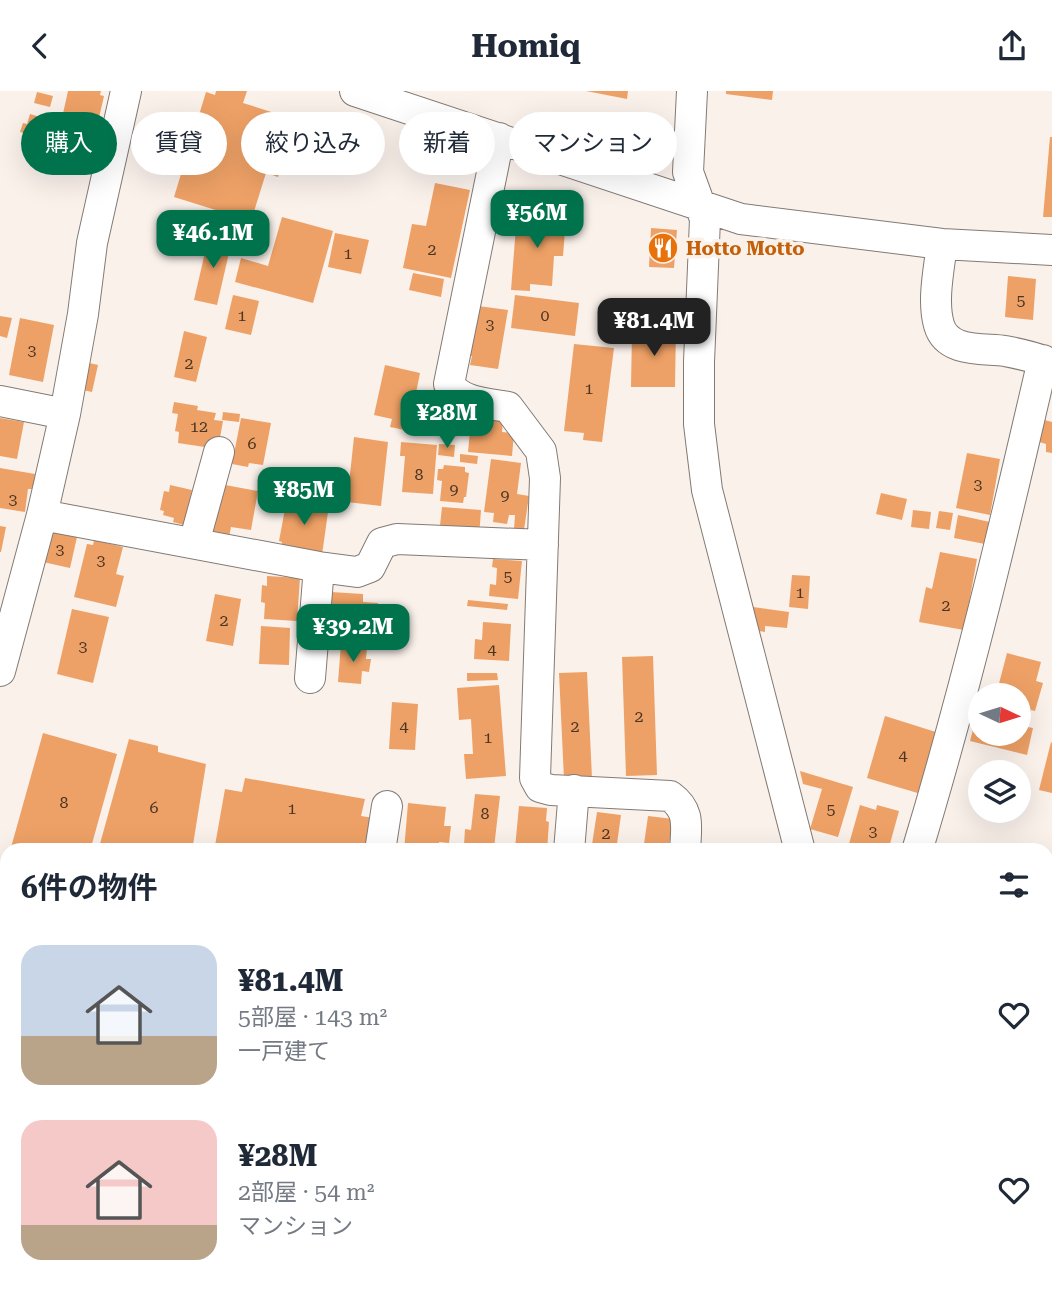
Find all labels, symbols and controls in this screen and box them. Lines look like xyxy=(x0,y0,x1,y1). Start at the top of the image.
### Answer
icon: back xyxy=(21,27,59,65)
text: Homiq xyxy=(471,27,581,65)
icon: share xyxy=(993,27,1031,65)
chip: 購入 xyxy=(21,112,117,175)
chip: 賃貸 xyxy=(131,112,227,175)
chip: 絞り込み xyxy=(241,112,385,175)
chip: 新着 xyxy=(399,112,495,175)
chip: マンション xyxy=(509,112,677,175)
pin: ¥56M xyxy=(496,191,578,250)
text: ¥56M xyxy=(507,199,567,226)
pin: ¥46.1M xyxy=(156,211,270,270)
text: ¥46.1M xyxy=(173,219,253,246)
restaurant icon: Hotto Motto xyxy=(646,231,680,265)
place label: Hotto Motto xyxy=(686,237,805,260)
house number: 2 xyxy=(428,240,437,259)
house number: 1 xyxy=(344,244,353,263)
house number: 5 xyxy=(1017,291,1026,310)
pin: ¥81.4M xyxy=(597,299,711,358)
house number: 1 xyxy=(238,306,247,325)
house number: 0 xyxy=(541,306,550,325)
text: ¥81.4M xyxy=(614,307,694,334)
house number: 3 xyxy=(486,315,495,334)
house number: 3 xyxy=(28,341,37,360)
house number: 2 xyxy=(185,354,194,373)
house number: 1 xyxy=(585,379,594,398)
pin: ¥28M xyxy=(406,391,488,450)
text: ¥28M xyxy=(417,399,477,426)
house number: 12 xyxy=(190,417,208,436)
house number: 6 xyxy=(248,434,257,453)
house number: 8 xyxy=(415,465,424,484)
pin: ¥85M xyxy=(263,467,345,527)
house number: 3 xyxy=(974,475,983,494)
text: ¥85M xyxy=(274,476,334,503)
house number: 9 xyxy=(450,480,459,499)
house number: 9 xyxy=(501,486,510,505)
house number: 3 xyxy=(9,490,18,509)
house number: 3 xyxy=(56,540,65,559)
house number: 3 xyxy=(97,551,106,570)
house number: 5 xyxy=(504,567,513,586)
house number: 1 xyxy=(796,583,805,602)
house number: 2 xyxy=(942,596,951,615)
pin: ¥39.2M xyxy=(296,605,410,664)
house number: 2 xyxy=(220,611,229,630)
text: ¥39.2M xyxy=(313,613,393,640)
house number: 3 xyxy=(79,637,88,656)
house number: 4 xyxy=(488,640,497,659)
north arrow xyxy=(968,683,1031,745)
map controls xyxy=(968,683,1031,823)
house number: 2 xyxy=(635,707,644,726)
house number: 4 xyxy=(400,717,409,736)
house number: 2 xyxy=(571,717,580,736)
house number: 1 xyxy=(484,728,493,747)
house number: 4 xyxy=(899,746,908,765)
button: layers xyxy=(968,760,1031,823)
house number: 8 xyxy=(60,793,69,812)
house number: 6 xyxy=(150,798,159,817)
house number: 1 xyxy=(288,799,297,818)
house number: 5 xyxy=(827,800,836,819)
house number: 8 xyxy=(481,804,490,823)
house number: 3 xyxy=(869,822,878,841)
house number: 2 xyxy=(602,824,611,843)
icon: filters xyxy=(995,866,1033,904)
text: 6件の物件 xyxy=(21,870,158,905)
text: ¥81.4M xyxy=(238,963,344,998)
icon: home xyxy=(77,973,161,1057)
icon: heart xyxy=(995,996,1033,1034)
text: 5部屋 · 143 m² xyxy=(238,1004,387,1031)
text: 一戸建て xyxy=(238,1038,330,1065)
text: ¥28M xyxy=(238,1138,317,1173)
icon: home xyxy=(77,1148,161,1232)
icon: heart xyxy=(995,1171,1033,1209)
text: 2部屋 · 54 m² xyxy=(238,1179,374,1206)
text: マンション xyxy=(238,1213,353,1240)

